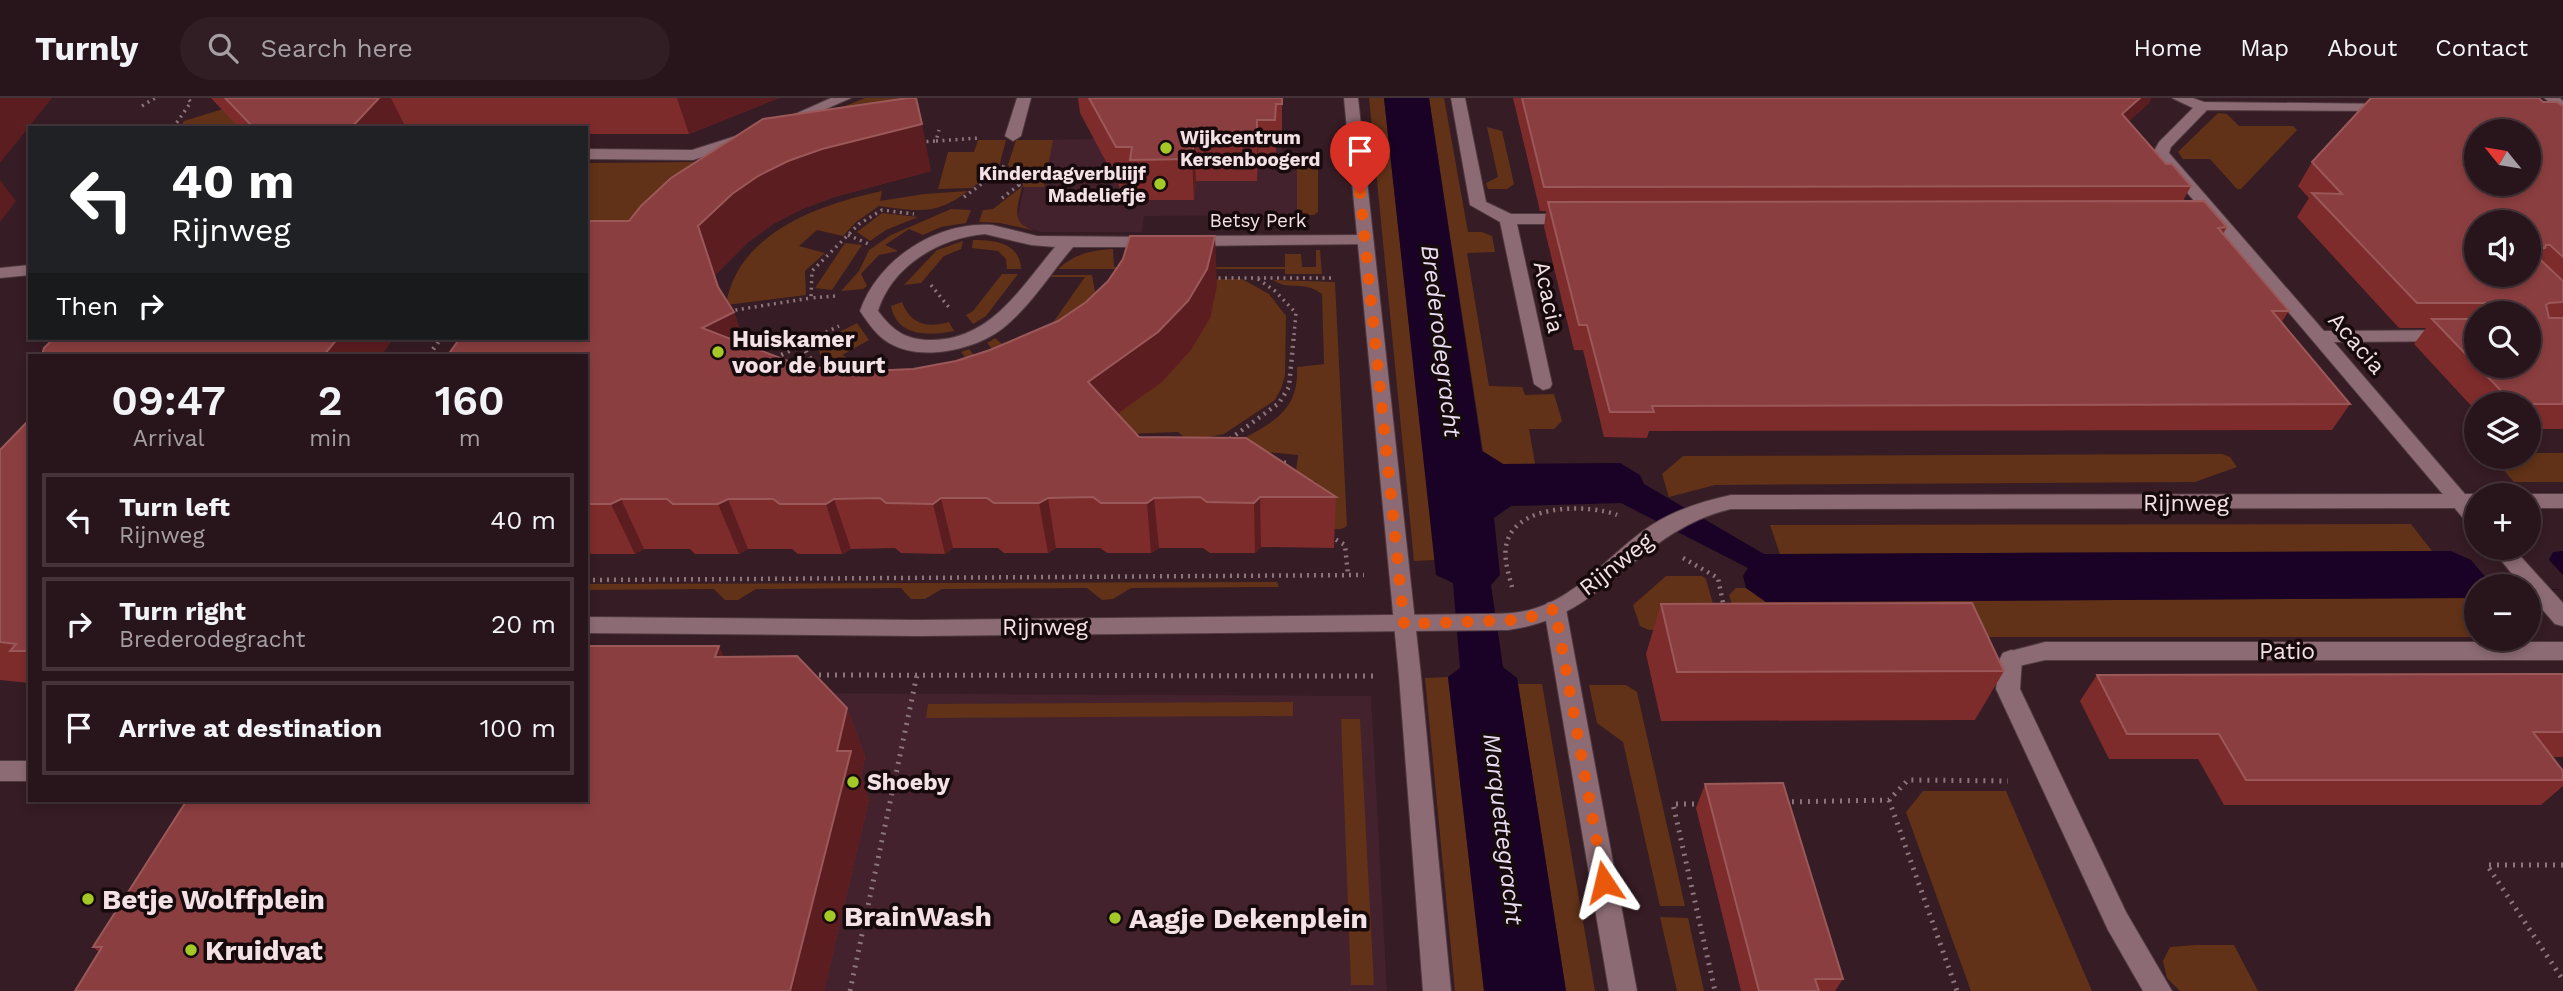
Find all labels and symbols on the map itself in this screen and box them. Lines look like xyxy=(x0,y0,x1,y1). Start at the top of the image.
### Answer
north arrow xyxy=(2464,119,2541,196)
pin xyxy=(1330,121,1390,193)
place label: Wijkcentrum Kersenboogerd xyxy=(1180,126,1320,171)
marker: Wijkcentrum Kersenboogerd xyxy=(1158,140,1174,156)
place label: Kinderdagverbliijf Madeliefje xyxy=(979,162,1146,207)
marker: Kinderdagverbliijf Madeliefje xyxy=(1152,176,1168,192)
street label: Betsy Perk xyxy=(1209,209,1307,232)
water label: Brederodegracht xyxy=(1415,243,1467,440)
street label: Acacia xyxy=(1528,259,1569,336)
street label: Acacia xyxy=(2323,307,2391,380)
place label: Huiskamer voor de buurt xyxy=(731,326,885,379)
marker: Huiskamer voor de buurt xyxy=(710,344,726,360)
street label: Rijnweg xyxy=(2143,490,2230,517)
street label: Rijnweg xyxy=(1574,527,1659,601)
street label: Rijnweg xyxy=(1002,614,1089,641)
street label: Patio xyxy=(2259,638,2315,665)
water label: Marquettegracht xyxy=(1477,732,1529,928)
place label: Shoeby xyxy=(867,769,950,796)
marker: Shoeby xyxy=(845,774,861,790)
position arrow xyxy=(1567,845,1641,919)
place label: Betje Wolffplein xyxy=(102,883,325,916)
marker: Betje Wolffplein xyxy=(80,891,96,907)
place label: BrainWash xyxy=(844,900,992,933)
place label: Aagje Dekenplein xyxy=(1129,902,1368,935)
marker: BrainWash xyxy=(822,908,838,924)
marker: Aagje Dekenplein xyxy=(1107,910,1123,926)
place label: Kruidvat xyxy=(205,934,323,967)
marker: Kruidvat xyxy=(183,942,199,958)

